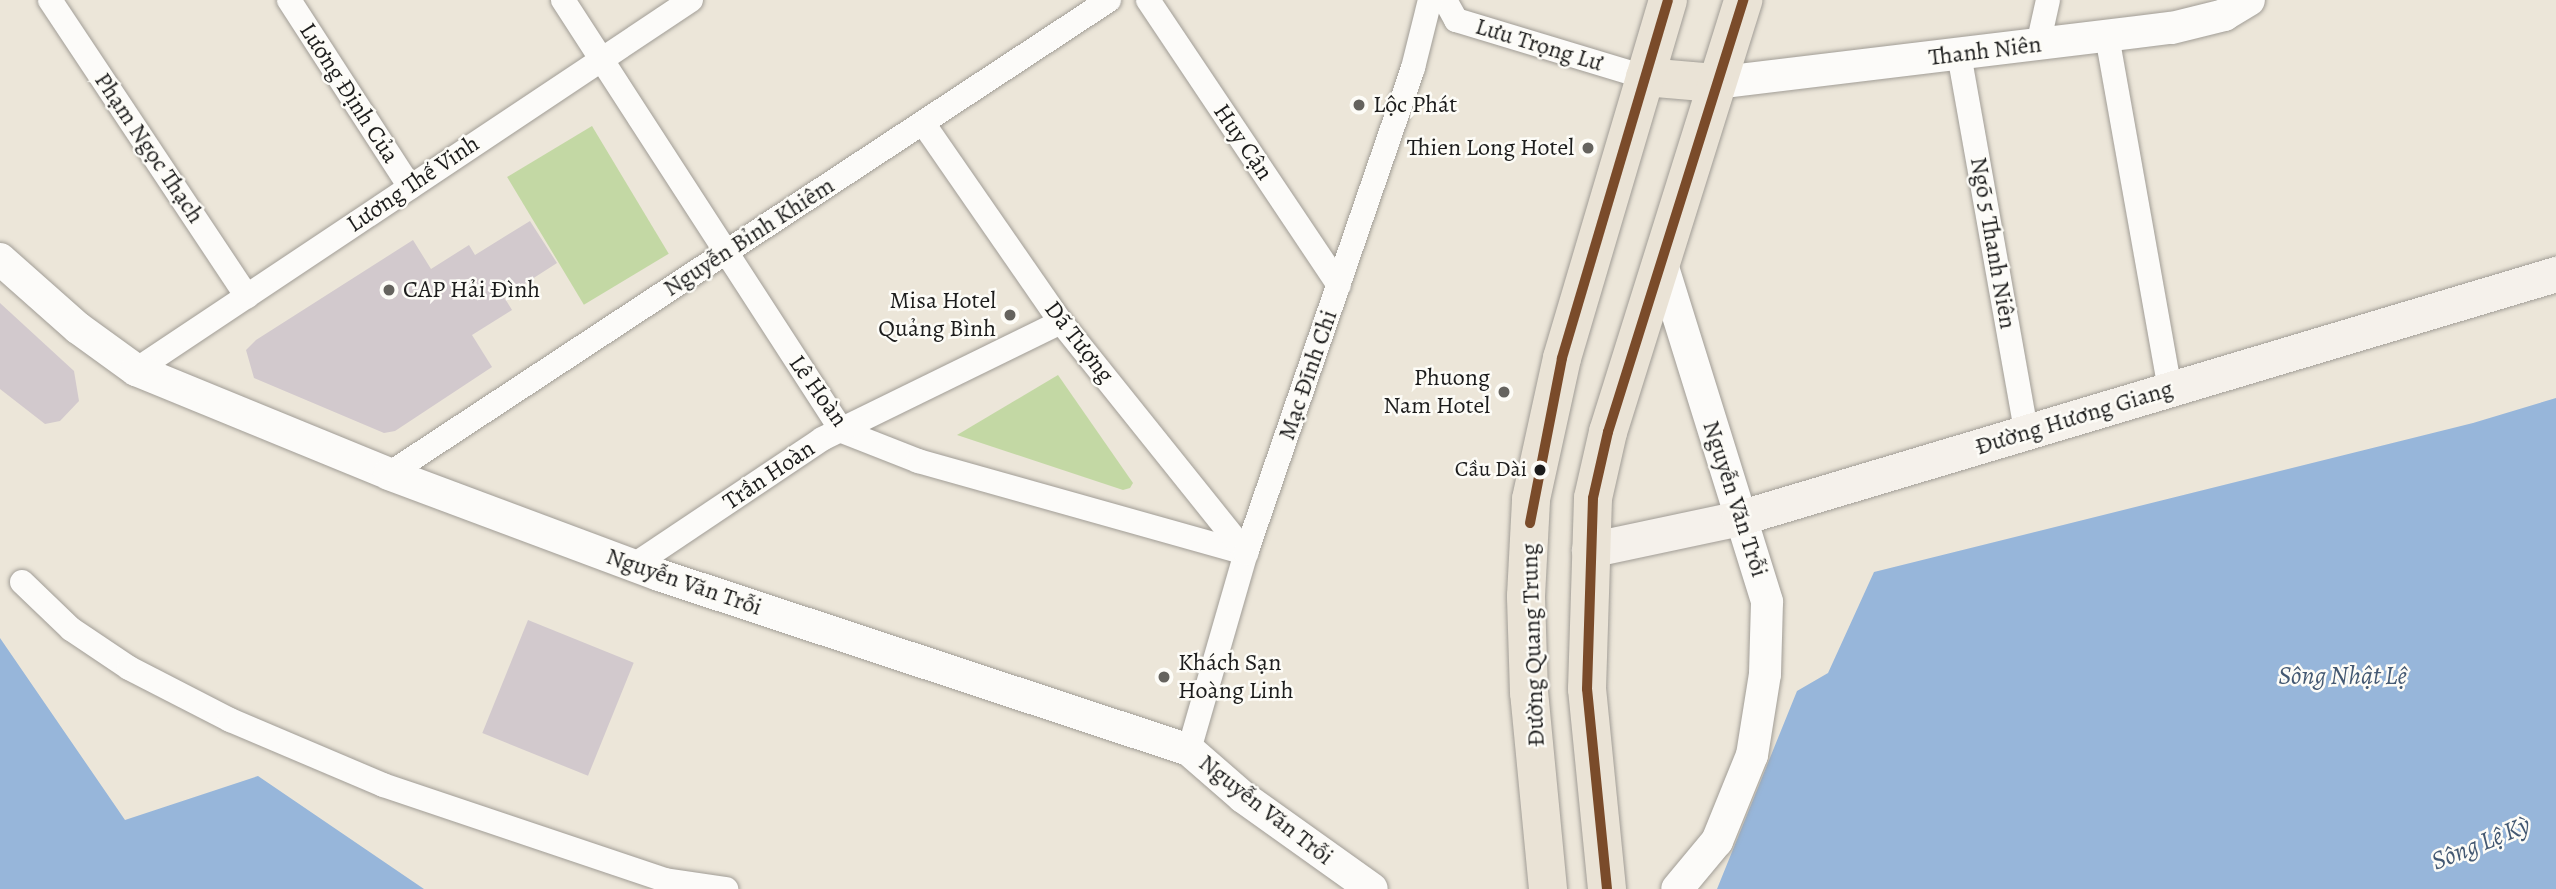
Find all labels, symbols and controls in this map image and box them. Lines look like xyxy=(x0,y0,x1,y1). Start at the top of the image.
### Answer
street label: Lưu Trọng Lư xyxy=(1472,12,1606,78)
street label: Lương Định Của xyxy=(293,17,405,169)
street label: Thanh Niên xyxy=(1927,30,2043,72)
street label: Phạm Ngọc Thạch xyxy=(88,67,210,229)
place label: Lộc Phát xyxy=(1373,91,1457,119)
marker: Lộc Phát xyxy=(1351,97,1367,113)
street label: Huy Cận xyxy=(1207,98,1279,186)
street label: Lương Thế Vinh xyxy=(341,129,485,239)
place label: Thien Long Hotel xyxy=(1407,134,1574,162)
marker: Thien Long Hotel xyxy=(1580,140,1596,156)
street label: Ngõ 5 Thanh Niên xyxy=(1964,155,2022,331)
street label: Nguyễn Bỉnh Khiêm xyxy=(658,171,840,303)
place label: CAP Hải Đình xyxy=(403,276,540,304)
marker: CAP Hải Đình xyxy=(381,282,397,298)
place label: Misa Hotel Quảng Bình xyxy=(878,287,996,343)
street label: Dã Tượng xyxy=(1038,295,1120,389)
street label: Mạc Đĩnh Chi xyxy=(1272,306,1344,444)
marker: Misa Hotel Quảng Bình xyxy=(1002,307,1018,323)
street label: Lê Hoàn xyxy=(782,350,854,432)
place label: Phuong Nam Hotel xyxy=(1383,364,1490,420)
street label: Đường Hương Giang xyxy=(1972,374,2176,462)
marker: Phuong Nam Hotel xyxy=(1496,384,1512,400)
street label: Nguyễn Văn Trỗi xyxy=(1696,417,1774,581)
street label: Trần Hoàn xyxy=(718,434,820,516)
place label: Cầu Dài xyxy=(1455,457,1527,483)
marker: Cầu Dài xyxy=(1533,463,1547,477)
street label: Nguyễn Văn Trỗi xyxy=(602,542,766,622)
street label: Đường Quang Trung xyxy=(1515,543,1551,747)
place label: Khách Sạn Hoàng Linh xyxy=(1178,649,1294,705)
water label: Sông Nhật Lệ xyxy=(2278,660,2406,692)
marker: Khách Sạn Hoàng Linh xyxy=(1156,669,1172,685)
street label: Nguyễn Văn Trỗi xyxy=(1193,749,1339,871)
water label: Sông Lệ Kỳ xyxy=(2427,809,2535,877)

